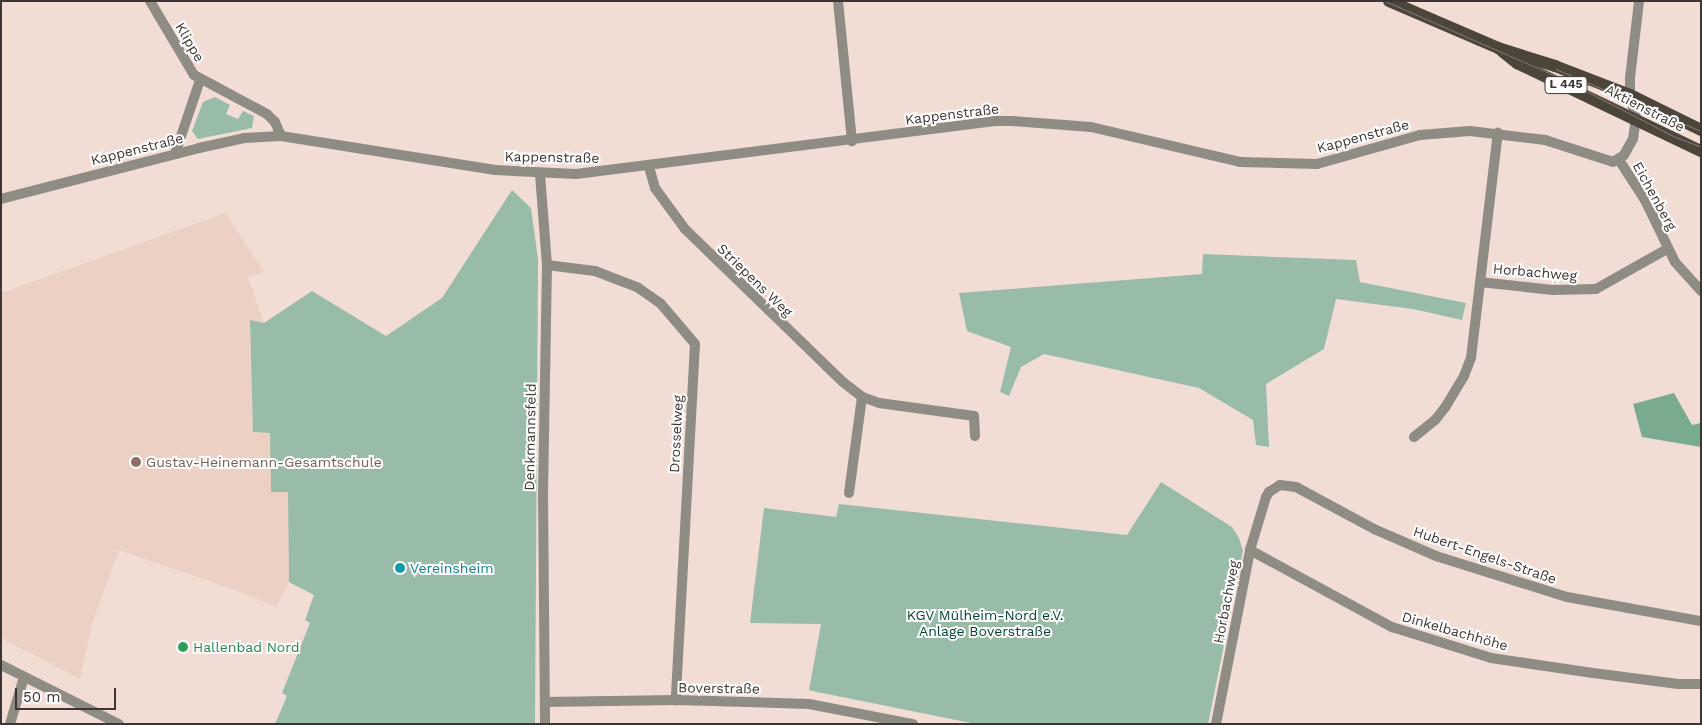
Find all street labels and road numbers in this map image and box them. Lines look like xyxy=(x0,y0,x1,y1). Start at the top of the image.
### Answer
street label: Klippe xyxy=(172,19,208,65)
road number: L 445 xyxy=(1544,76,1588,94)
street label: Aktienstraße xyxy=(1602,81,1688,135)
street label: Kappenstraße xyxy=(904,100,1000,128)
street label: Kappenstraße xyxy=(1315,116,1411,156)
street label: Kappenstraße xyxy=(89,129,185,169)
street label: Kappenstraße xyxy=(505,148,599,166)
street label: Eichenberg xyxy=(1629,159,1681,233)
street label: Striepens Weg xyxy=(714,240,796,320)
street label: Horbachweg xyxy=(1492,260,1578,284)
street label: Denkmannsfeld xyxy=(521,383,539,491)
street label: Drosselweg xyxy=(666,395,686,473)
street label: Hubert-Engels-Straße xyxy=(1411,523,1559,587)
street label: Horbachweg xyxy=(1210,559,1242,645)
street label: Dinkelbachhöhe xyxy=(1400,608,1510,654)
street label: Boverstraße xyxy=(678,679,760,697)

